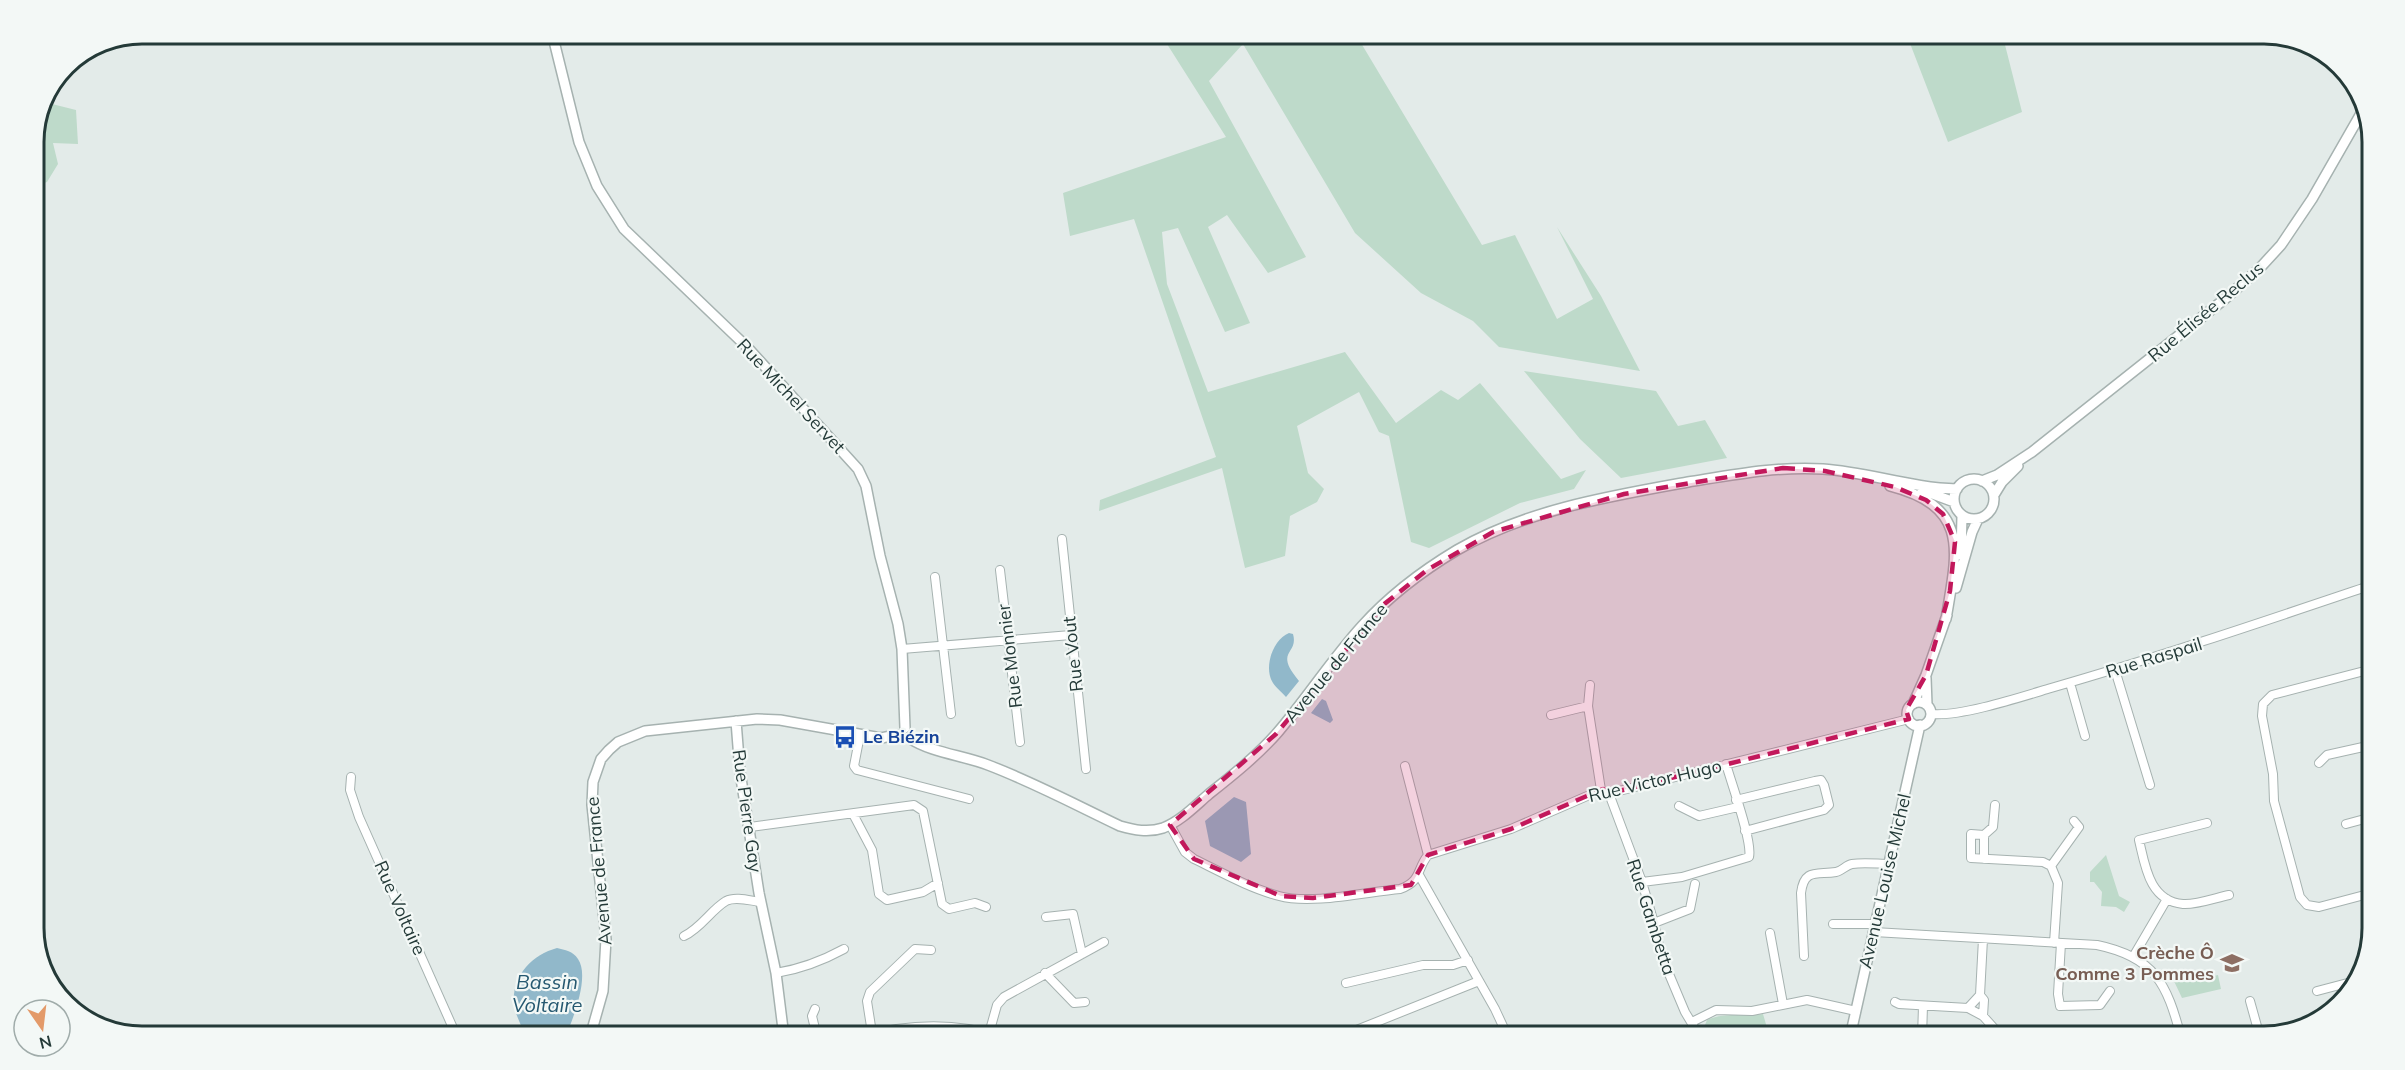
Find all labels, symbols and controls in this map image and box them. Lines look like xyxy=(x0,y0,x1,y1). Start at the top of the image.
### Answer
street label: Rue Élisée Reclus xyxy=(2143,256,2268,367)
street label: Rue Michel Servet xyxy=(732,333,851,458)
street label: Avenue de France xyxy=(1279,598,1392,727)
street label: Rue Monnier xyxy=(992,602,1027,709)
street label: Rue Vout xyxy=(1057,615,1088,693)
street label: Rue Raspail xyxy=(2103,632,2205,683)
bus stop icon: Le Biézin xyxy=(832,724,858,750)
place label: Le Biézin xyxy=(863,725,940,748)
street label: Rue Pierre Gay xyxy=(727,748,768,874)
street label: Rue Victor Hugo xyxy=(1586,754,1724,807)
street label: Avenue Louise Michel xyxy=(1853,791,1916,971)
street label: Avenue de France xyxy=(581,796,616,946)
street label: Rue Gambetta xyxy=(1622,856,1681,978)
street label: Rue Voltaire xyxy=(369,857,432,959)
place label: Crèche Ô Comme 3 Pommes xyxy=(2055,941,2214,985)
school or university icon: Crèche Ô Comme 3 Pommes xyxy=(2219,950,2245,976)
water label: Bassin Voltaire xyxy=(512,969,582,1017)
north arrow xyxy=(12,998,72,1058)
text: N xyxy=(37,1031,54,1054)

